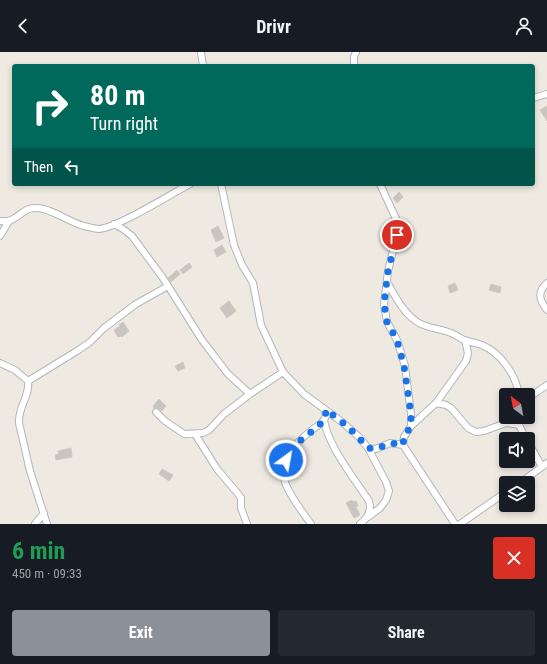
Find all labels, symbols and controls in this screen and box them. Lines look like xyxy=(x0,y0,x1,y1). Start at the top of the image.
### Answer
icon: back xyxy=(12,15,34,37)
icon: person xyxy=(513,15,535,37)
text: Drivr xyxy=(256,16,291,37)
text: 80 m xyxy=(90,79,146,112)
icon: right xyxy=(24,80,76,132)
text: Turn right xyxy=(90,113,158,134)
icon: left xyxy=(61,156,83,178)
text: Then xyxy=(24,158,53,176)
pin xyxy=(380,218,414,252)
icon: arrive xyxy=(386,224,408,246)
north arrow xyxy=(499,388,535,424)
map controls xyxy=(499,388,535,512)
button: sound xyxy=(499,432,535,468)
position arrow xyxy=(265,439,307,481)
button: layers xyxy=(499,476,535,512)
text: 6 min xyxy=(12,537,65,565)
button: close xyxy=(493,537,535,579)
text: 450 m · 09:33 xyxy=(12,566,82,581)
button: Exit xyxy=(12,610,270,656)
button: Share xyxy=(278,610,535,656)

